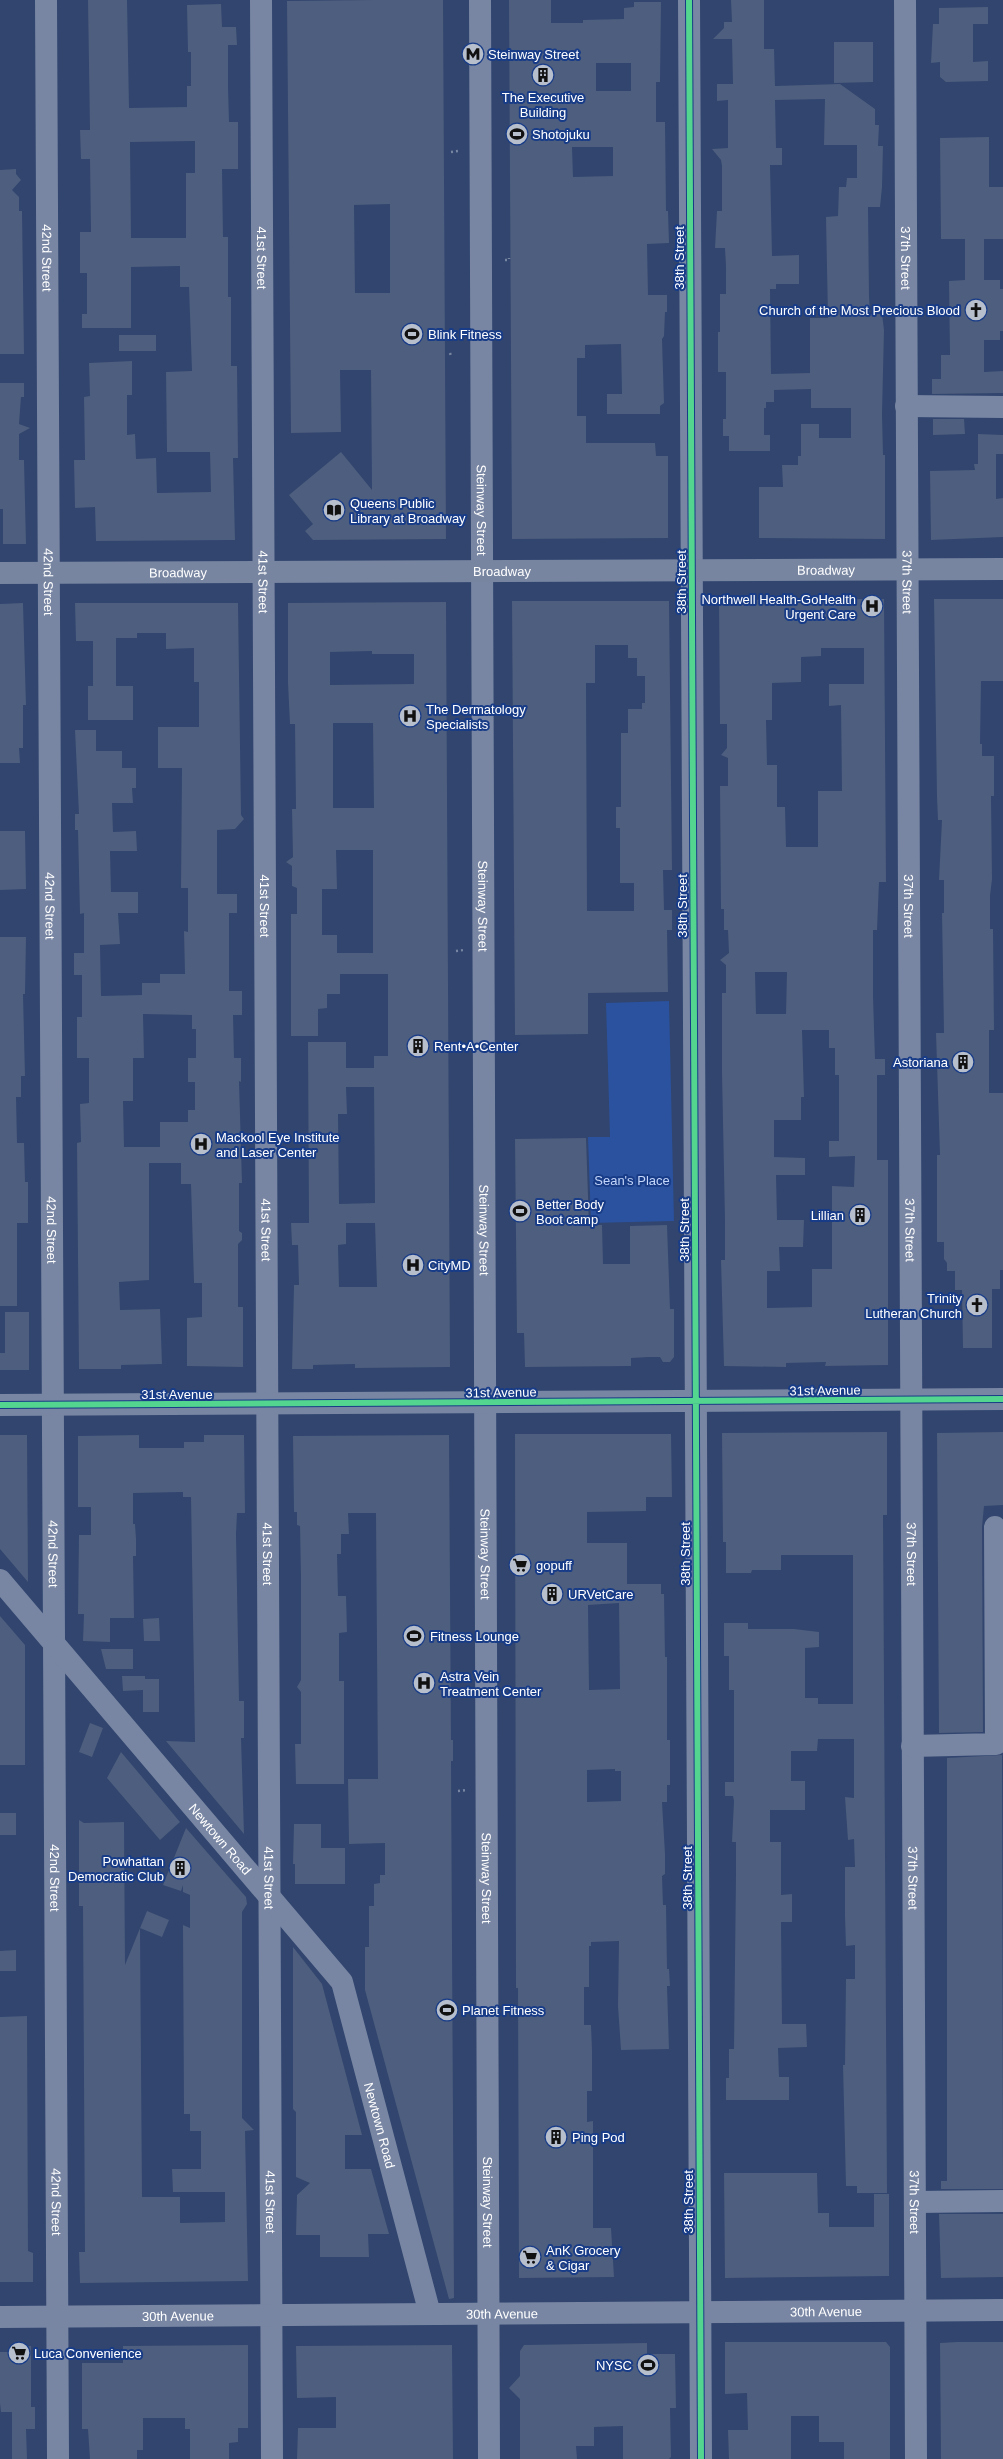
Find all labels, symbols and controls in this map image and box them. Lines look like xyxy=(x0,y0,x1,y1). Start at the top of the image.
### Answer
metro station icon: Steinway Street xyxy=(460,41,486,67)
place label: Steinway Street xyxy=(488,47,579,62)
building icon: The Executive Building xyxy=(530,62,556,88)
place label: The Executive Building xyxy=(502,90,584,120)
sports icon: Shotojuku xyxy=(504,121,530,147)
place label: Shotojuku xyxy=(532,127,590,142)
street label: 42nd Street xyxy=(39,224,54,292)
street label: 41st Street xyxy=(254,226,269,290)
street label: 38th Street xyxy=(672,226,687,290)
street label: 37th Street xyxy=(898,226,913,290)
church icon: Church of the Most Precious Blood xyxy=(963,297,989,323)
place label: Church of the Most Precious Blood xyxy=(759,303,960,318)
sports icon: Blink Fitness xyxy=(399,321,425,347)
place label: Blink Fitness xyxy=(428,327,502,342)
street label: Steinway Street xyxy=(474,464,489,556)
place label: Queens Public Library at Broadway xyxy=(350,496,466,526)
library icon: Queens Public Library at Broadway xyxy=(321,497,347,523)
street label: 42nd Street xyxy=(41,548,56,616)
street label: 41st Street xyxy=(255,550,271,614)
street label: 38th Street xyxy=(674,550,689,614)
street label: 37th Street xyxy=(899,550,915,614)
street label: Broadway xyxy=(797,563,855,578)
street label: Broadway xyxy=(473,564,531,579)
street label: Broadway xyxy=(149,565,207,580)
place label: Northwell Health-GoHealth Urgent Care xyxy=(701,592,856,622)
hospital icon: Northwell Health-GoHealth Urgent Care xyxy=(859,593,885,619)
place label: The Dermatology Specialists xyxy=(426,702,526,732)
hospital icon: The Dermatology Specialists xyxy=(397,703,423,729)
street label: Steinway Street xyxy=(475,860,490,952)
street label: 42nd Street xyxy=(42,872,58,940)
street label: 41st Street xyxy=(257,874,272,938)
street label: 38th Street xyxy=(675,874,690,938)
street label: 37th Street xyxy=(901,874,916,938)
building icon: Rent•A•Center xyxy=(405,1033,431,1059)
place label: Rent•A•Center xyxy=(434,1039,519,1054)
building icon: Astoriana xyxy=(950,1049,976,1075)
place label: Astoriana xyxy=(893,1055,949,1070)
place label: Mackool Eye Institute and Laser Center xyxy=(216,1130,340,1160)
hospital icon: Mackool Eye Institute and Laser Center xyxy=(188,1131,214,1157)
park label: Sean's Place xyxy=(594,1173,670,1188)
street label: Steinway Street xyxy=(476,1184,492,1276)
street label: 42nd Street xyxy=(44,1196,59,1264)
place label: Better Body Boot camp xyxy=(536,1197,604,1227)
street label: 41st Street xyxy=(258,1198,274,1262)
sports icon: Better Body Boot camp xyxy=(507,1198,533,1224)
street label: 38th Street xyxy=(677,1198,692,1262)
street label: 37th Street xyxy=(902,1198,918,1262)
building icon: Lillian xyxy=(847,1202,873,1228)
place label: Lillian xyxy=(811,1208,844,1223)
hospital icon: CityMD xyxy=(400,1252,426,1278)
place label: CityMD xyxy=(428,1258,471,1273)
place label: Trinity Lutheran Church xyxy=(865,1291,962,1321)
church icon: Trinity Lutheran Church xyxy=(964,1292,990,1318)
street label: 31st Avenue xyxy=(789,1382,861,1399)
street label: 31st Avenue xyxy=(465,1384,537,1401)
street label: 31st Avenue xyxy=(141,1387,213,1402)
street label: Steinway Street xyxy=(478,1508,493,1600)
street label: 42nd Street xyxy=(45,1520,61,1588)
street label: 41st Street xyxy=(260,1522,275,1586)
street label: 38th Street xyxy=(678,1522,693,1586)
street label: 37th Street xyxy=(904,1522,919,1586)
supermarket icon: gopuff xyxy=(507,1552,533,1578)
place label: gopuff xyxy=(536,1558,572,1573)
building icon: URVetCare xyxy=(539,1581,565,1607)
place label: URVetCare xyxy=(568,1587,634,1602)
sports icon: Fitness Lounge xyxy=(401,1623,427,1649)
place label: Fitness Lounge xyxy=(430,1629,519,1644)
place label: Astra Vein Treatment Center xyxy=(440,1669,542,1699)
hospital icon: Astra Vein Treatment Center xyxy=(411,1670,437,1696)
street label: Newtown Road xyxy=(186,1801,254,1878)
street label: Steinway Street xyxy=(479,1832,494,1924)
street label: 42nd Street xyxy=(47,1844,62,1912)
street label: 41st Street xyxy=(261,1846,277,1910)
street label: 38th Street xyxy=(680,1846,695,1910)
street label: 37th Street xyxy=(905,1846,921,1910)
place label: Powhattan Democratic Club xyxy=(68,1854,164,1884)
building icon: Powhattan Democratic Club xyxy=(167,1855,193,1881)
sports icon: Planet Fitness xyxy=(434,1997,460,2023)
place label: Planet Fitness xyxy=(462,2003,545,2018)
street label: Newtown Road xyxy=(361,2081,398,2170)
building icon: Ping Pod xyxy=(543,2124,569,2150)
place label: Ping Pod xyxy=(572,2130,625,2145)
street label: Steinway Street xyxy=(480,2156,495,2248)
street label: 42nd Street xyxy=(49,2168,64,2236)
street label: 41st Street xyxy=(263,2170,278,2234)
street label: 38th Street xyxy=(681,2170,696,2234)
street label: 37th Street xyxy=(907,2170,922,2234)
place label: AnK Grocery & Cigar xyxy=(546,2243,621,2273)
supermarket icon: AnK Grocery & Cigar xyxy=(517,2244,543,2270)
street label: 30th Avenue xyxy=(790,2304,862,2319)
street label: 30th Avenue xyxy=(466,2306,538,2322)
street label: 30th Avenue xyxy=(142,2309,214,2324)
supermarket icon: Luca Convenience xyxy=(6,2340,32,2366)
place label: Luca Convenience xyxy=(34,2346,142,2361)
sports icon: NYSC xyxy=(635,2352,661,2378)
place label: NYSC xyxy=(596,2358,632,2373)

